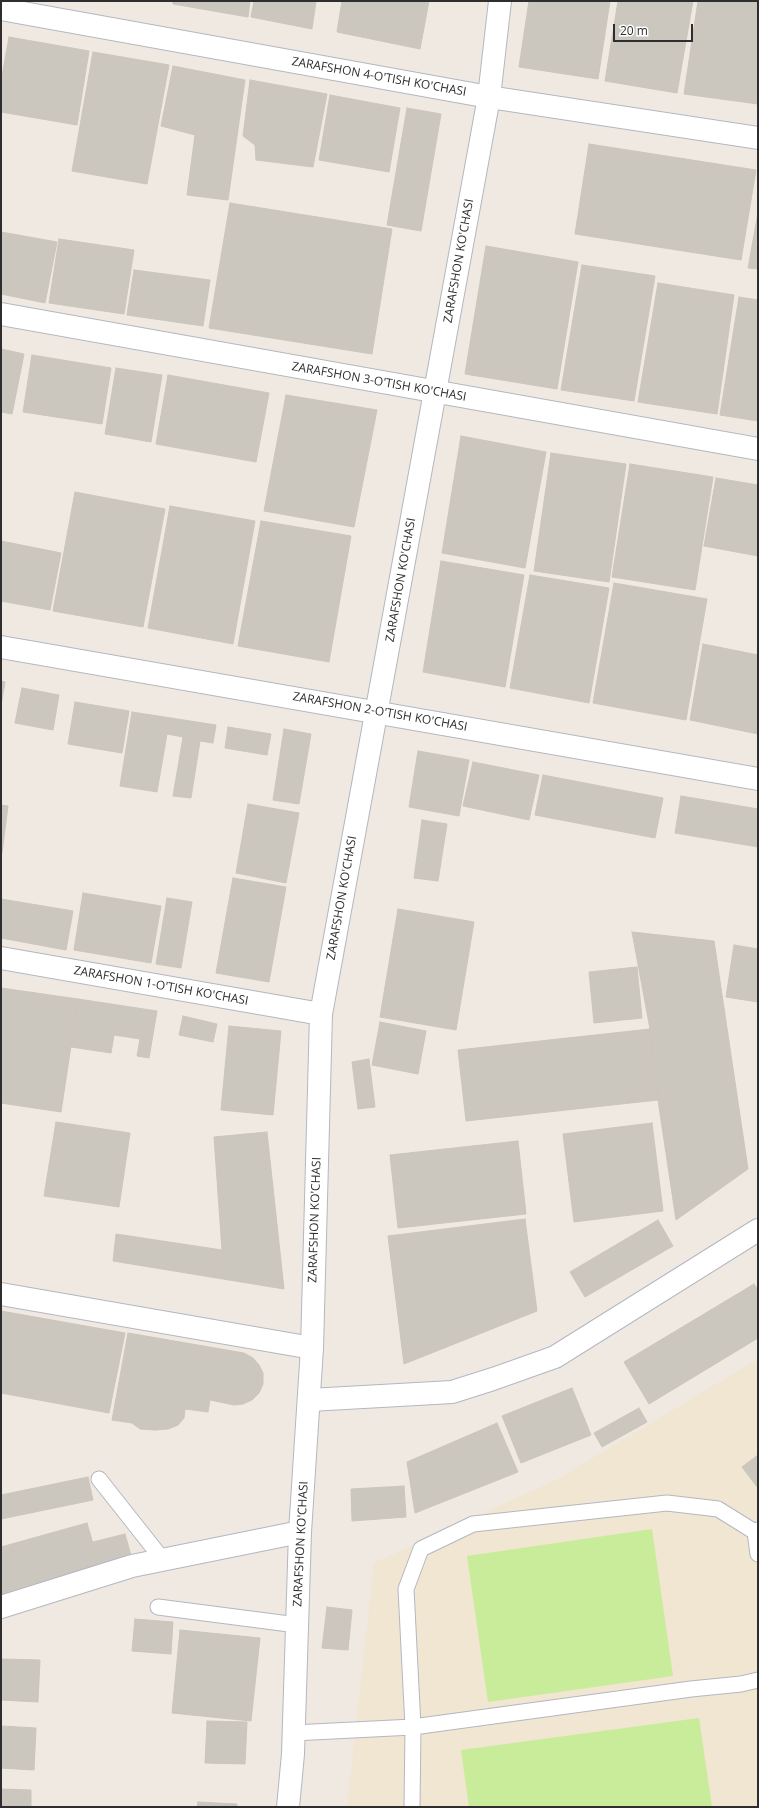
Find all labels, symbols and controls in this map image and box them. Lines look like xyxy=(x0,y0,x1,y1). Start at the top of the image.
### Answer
scale bar xyxy=(615,16,695,42)
text: 20 m xyxy=(620,22,648,39)
street label: ZARAFSHON 4-O'TISH KO'CHASI xyxy=(291,55,467,99)
street label: ZARAFSHON KO'CHASI xyxy=(441,198,477,324)
street label: ZARAFSHON 3-O'TISH KO'CHASI xyxy=(291,360,467,404)
street label: ZARAFSHON KO'CHASI xyxy=(383,517,419,643)
street label: ZARAFSHON 2-O'TISH KO'CHASI xyxy=(292,690,468,734)
street label: ZARAFSHON KO'CHASI xyxy=(324,835,360,961)
street label: ZARAFSHON 1-O'TISH KO'CHASI xyxy=(73,964,249,1008)
street label: ZARAFSHON KO'CHASI xyxy=(306,1157,324,1283)
street label: ZARAFSHON KO'CHASI xyxy=(291,1481,311,1607)

